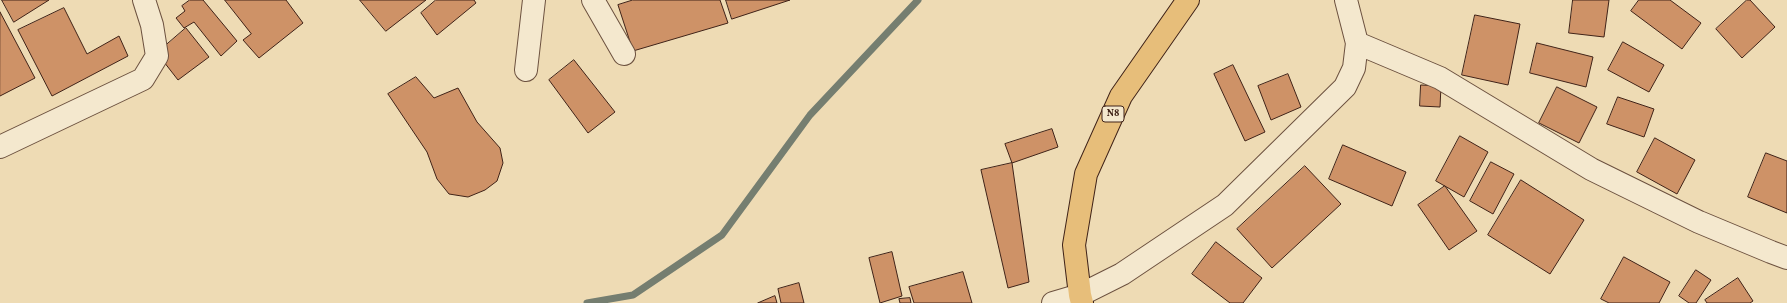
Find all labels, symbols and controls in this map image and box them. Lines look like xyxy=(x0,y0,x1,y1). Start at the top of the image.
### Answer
road number: N8 xyxy=(1102,106,1124,122)

